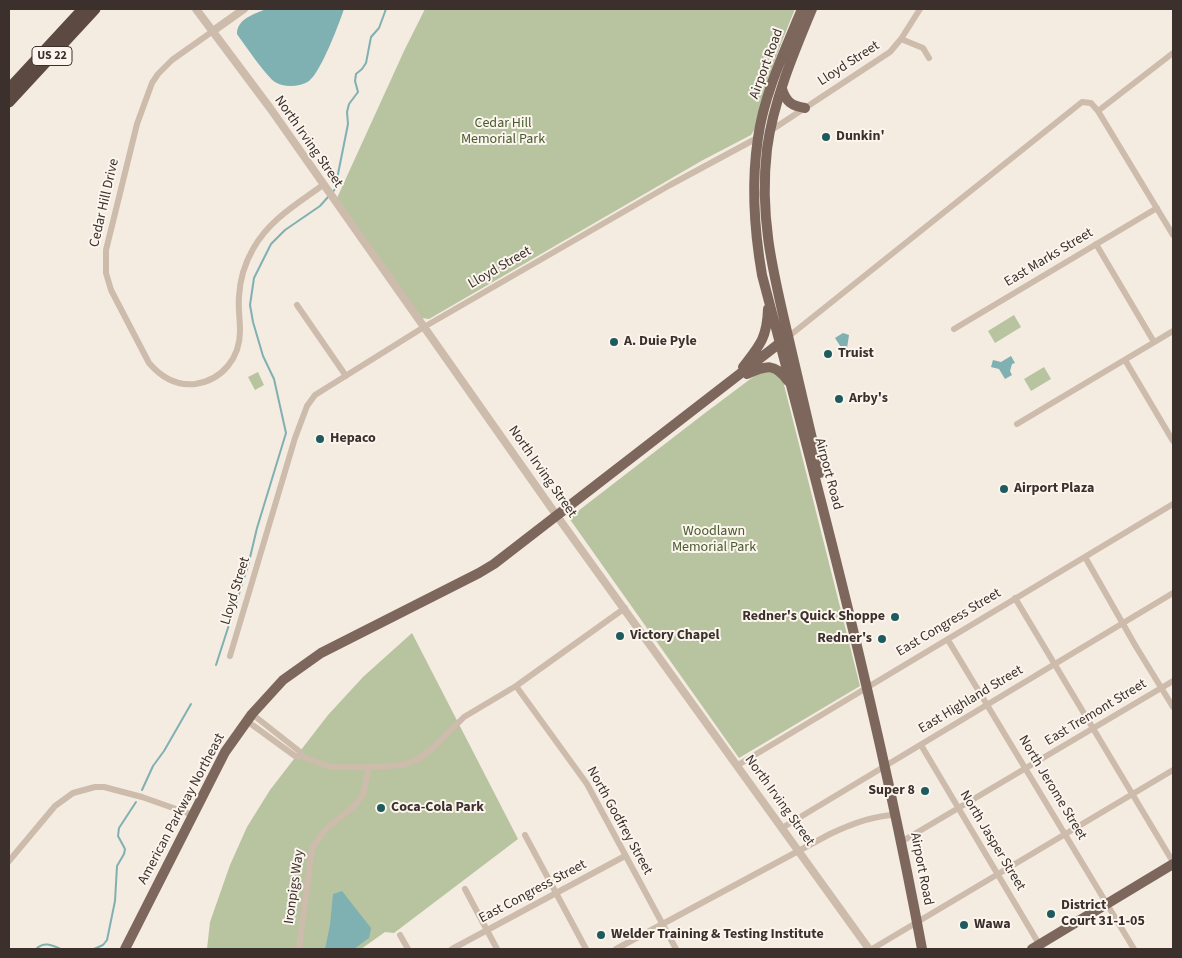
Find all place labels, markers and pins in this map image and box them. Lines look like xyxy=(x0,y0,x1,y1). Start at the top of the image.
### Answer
place label: Dunkin' xyxy=(836,129,885,145)
marker: Dunkin' xyxy=(820,131,832,143)
place label: A. Duie Pyle xyxy=(624,334,697,350)
marker: A. Duie Pyle xyxy=(608,336,620,348)
place label: Truist xyxy=(838,346,874,362)
marker: Truist xyxy=(822,348,834,360)
place label: Arby's xyxy=(849,391,888,407)
marker: Arby's xyxy=(833,393,845,405)
place label: Hepaco xyxy=(330,431,376,447)
marker: Hepaco xyxy=(314,433,326,445)
place label: Airport Plaza xyxy=(1014,481,1094,497)
marker: Airport Plaza xyxy=(998,483,1010,495)
place label: Redner's Quick Shoppe xyxy=(742,609,885,625)
marker: Redner's Quick Shoppe xyxy=(889,611,901,623)
place label: Victory Chapel xyxy=(630,628,719,644)
marker: Victory Chapel xyxy=(614,630,626,642)
place label: Redner's xyxy=(817,631,872,647)
marker: Redner's xyxy=(876,633,888,645)
place label: Super 8 xyxy=(868,783,915,799)
marker: Super 8 xyxy=(919,785,931,797)
place label: Coca-Cola Park xyxy=(391,800,484,816)
marker: Coca-Cola Park xyxy=(375,802,387,814)
place label: District Court 31-1-05 xyxy=(1061,898,1145,930)
marker: District Court 31-1-05 xyxy=(1045,908,1057,920)
place label: Wawa xyxy=(974,917,1011,933)
marker: Wawa xyxy=(958,919,970,931)
place label: Welder Training & Testing Institute xyxy=(611,927,824,943)
marker: Welder Training & Testing Institute xyxy=(595,929,607,941)

